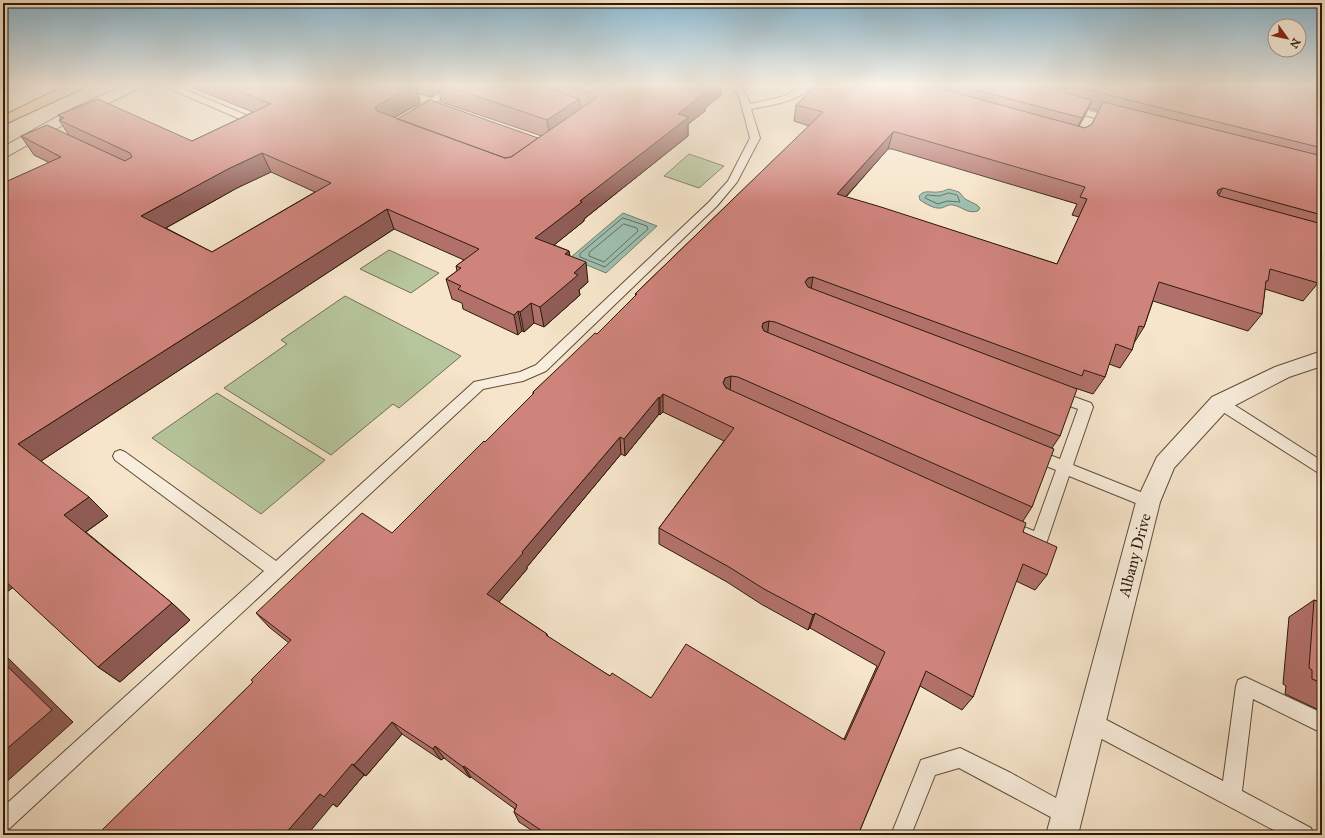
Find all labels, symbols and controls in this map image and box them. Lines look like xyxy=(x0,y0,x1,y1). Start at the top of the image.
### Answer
north arrow xyxy=(1267,18,1307,58)
text: N xyxy=(1287,36,1303,51)
street label: Albany Drive xyxy=(1114,511,1155,600)

